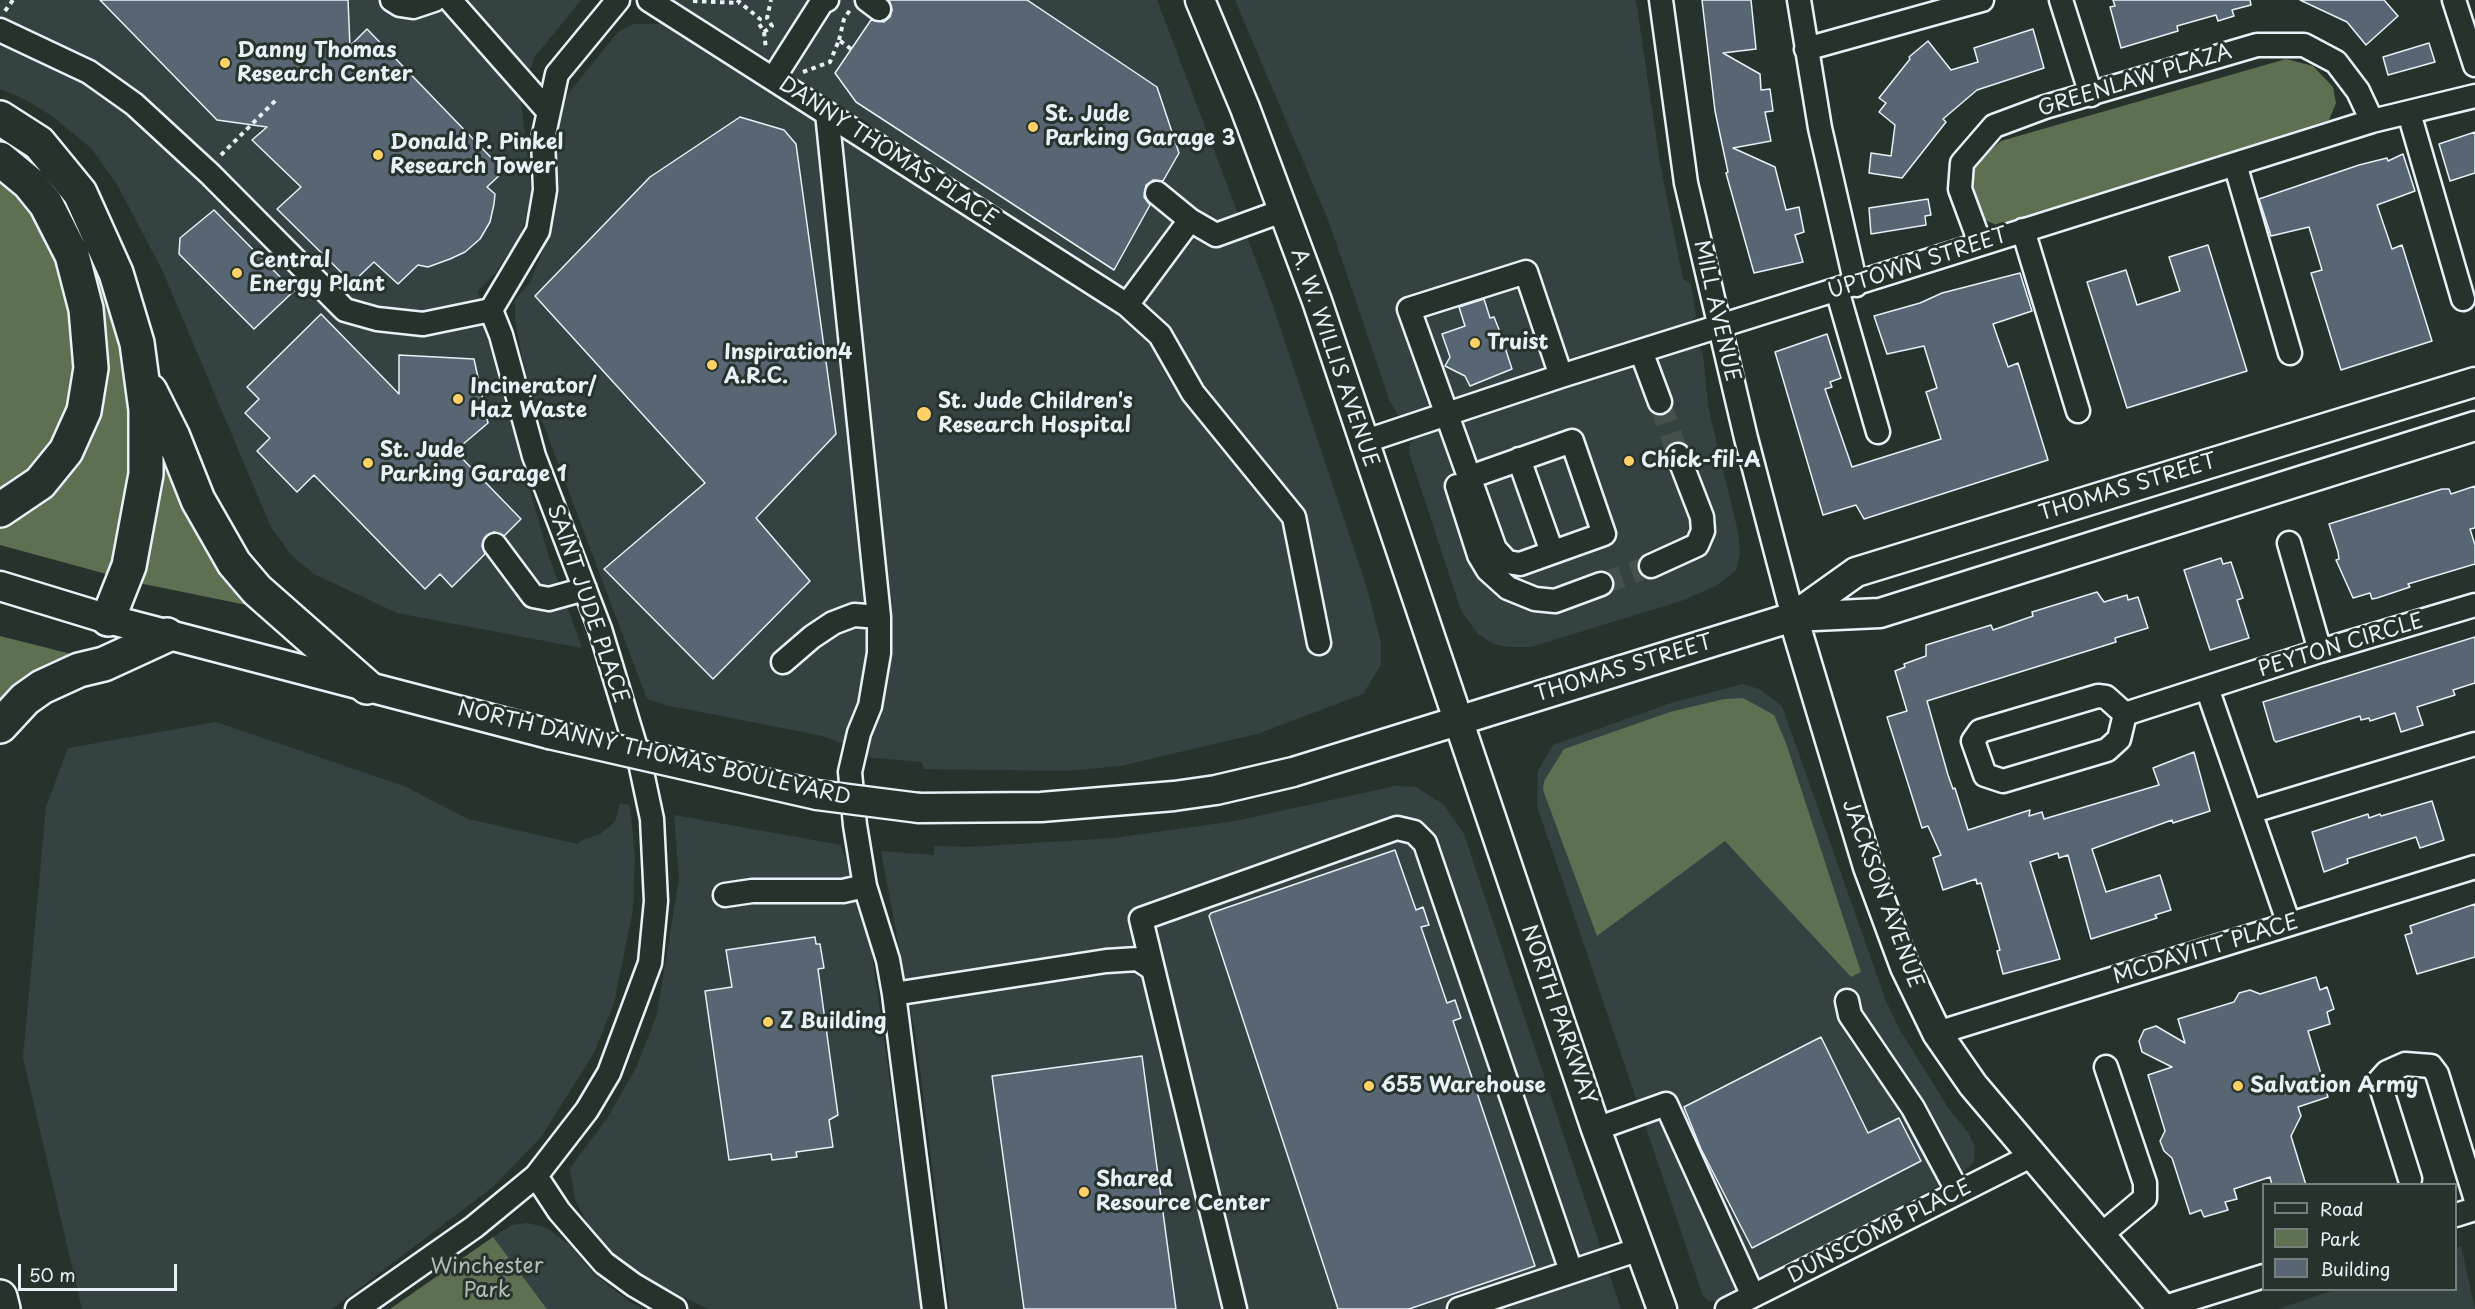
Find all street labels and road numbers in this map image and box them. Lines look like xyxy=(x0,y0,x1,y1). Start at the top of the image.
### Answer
street label: GREENLAW PLAZA xyxy=(2035,40,2235,122)
street label: DANNY THOMAS PLACE xyxy=(774,72,1002,232)
street label: UPTOWN STREET xyxy=(1825,223,2011,305)
street label: MILL AVENUE xyxy=(1687,238,1745,384)
street label: A. W. WILLIS AVENUE xyxy=(1285,246,1383,470)
street label: THOMAS STREET xyxy=(2036,449,2220,527)
street label: SAINT JUDE PLACE xyxy=(541,501,633,707)
street label: PEYTON CIRCLE xyxy=(2255,609,2427,683)
street label: THOMAS STREET xyxy=(1532,630,1716,708)
street label: NORTH DANNY THOMAS BOULEVARD xyxy=(455,696,853,812)
street label: JACKSON AVENUE xyxy=(1836,796,1928,992)
street label: MCDAVITT PLACE xyxy=(2110,910,2302,990)
street label: NORTH PARKWAY xyxy=(1515,922,1601,1108)
street label: DUNSCOMB PLACE xyxy=(1784,1175,1976,1289)

